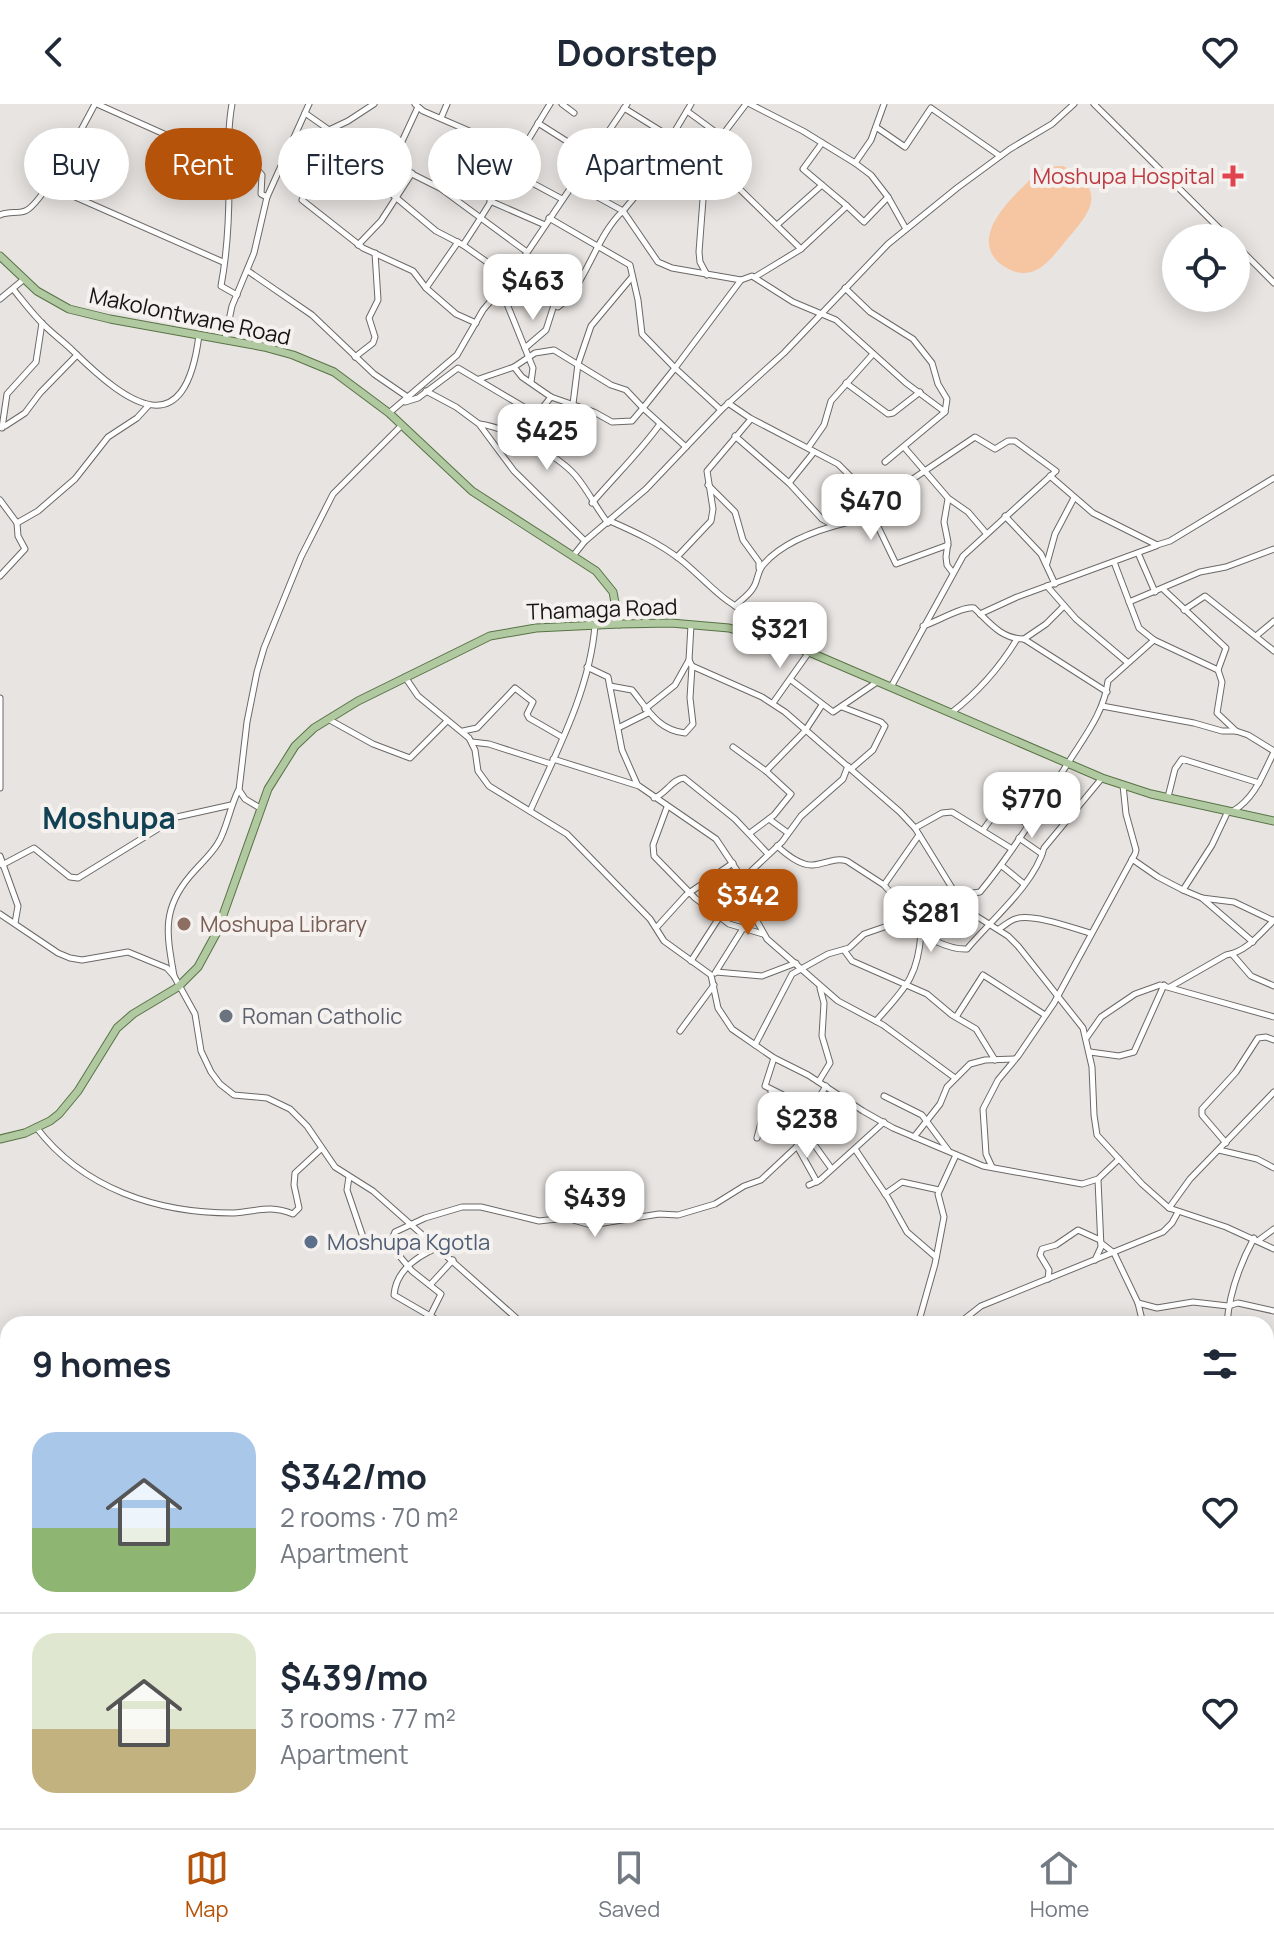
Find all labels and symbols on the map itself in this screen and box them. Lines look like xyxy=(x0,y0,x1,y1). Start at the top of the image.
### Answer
place label: Moshupa Hospital xyxy=(1032,161,1215,191)
marker: Moshupa Hospital xyxy=(1222,165,1244,187)
pin: $463 xyxy=(486,254,580,322)
street label: Makolontwane Road xyxy=(86,280,294,352)
pin: $425 xyxy=(500,404,594,472)
pin: $470 xyxy=(824,474,918,542)
street label: Thamaga Road xyxy=(526,591,678,627)
pin: $321 xyxy=(733,602,827,670)
pin: $770 xyxy=(985,772,1079,840)
district label: Moshupa xyxy=(42,797,176,838)
pin: $342 xyxy=(701,869,795,937)
pin: $281 xyxy=(884,886,978,954)
place label: Moshupa Library xyxy=(200,909,368,939)
marker: Moshupa Library xyxy=(175,915,193,933)
place label: Roman Catholic xyxy=(242,1001,403,1031)
marker: Roman Catholic xyxy=(217,1007,235,1025)
pin: $238 xyxy=(760,1092,854,1160)
pin: $439 xyxy=(548,1171,642,1239)
place label: Moshupa Kgotla xyxy=(327,1227,490,1257)
marker: Moshupa Kgotla xyxy=(302,1233,320,1251)

